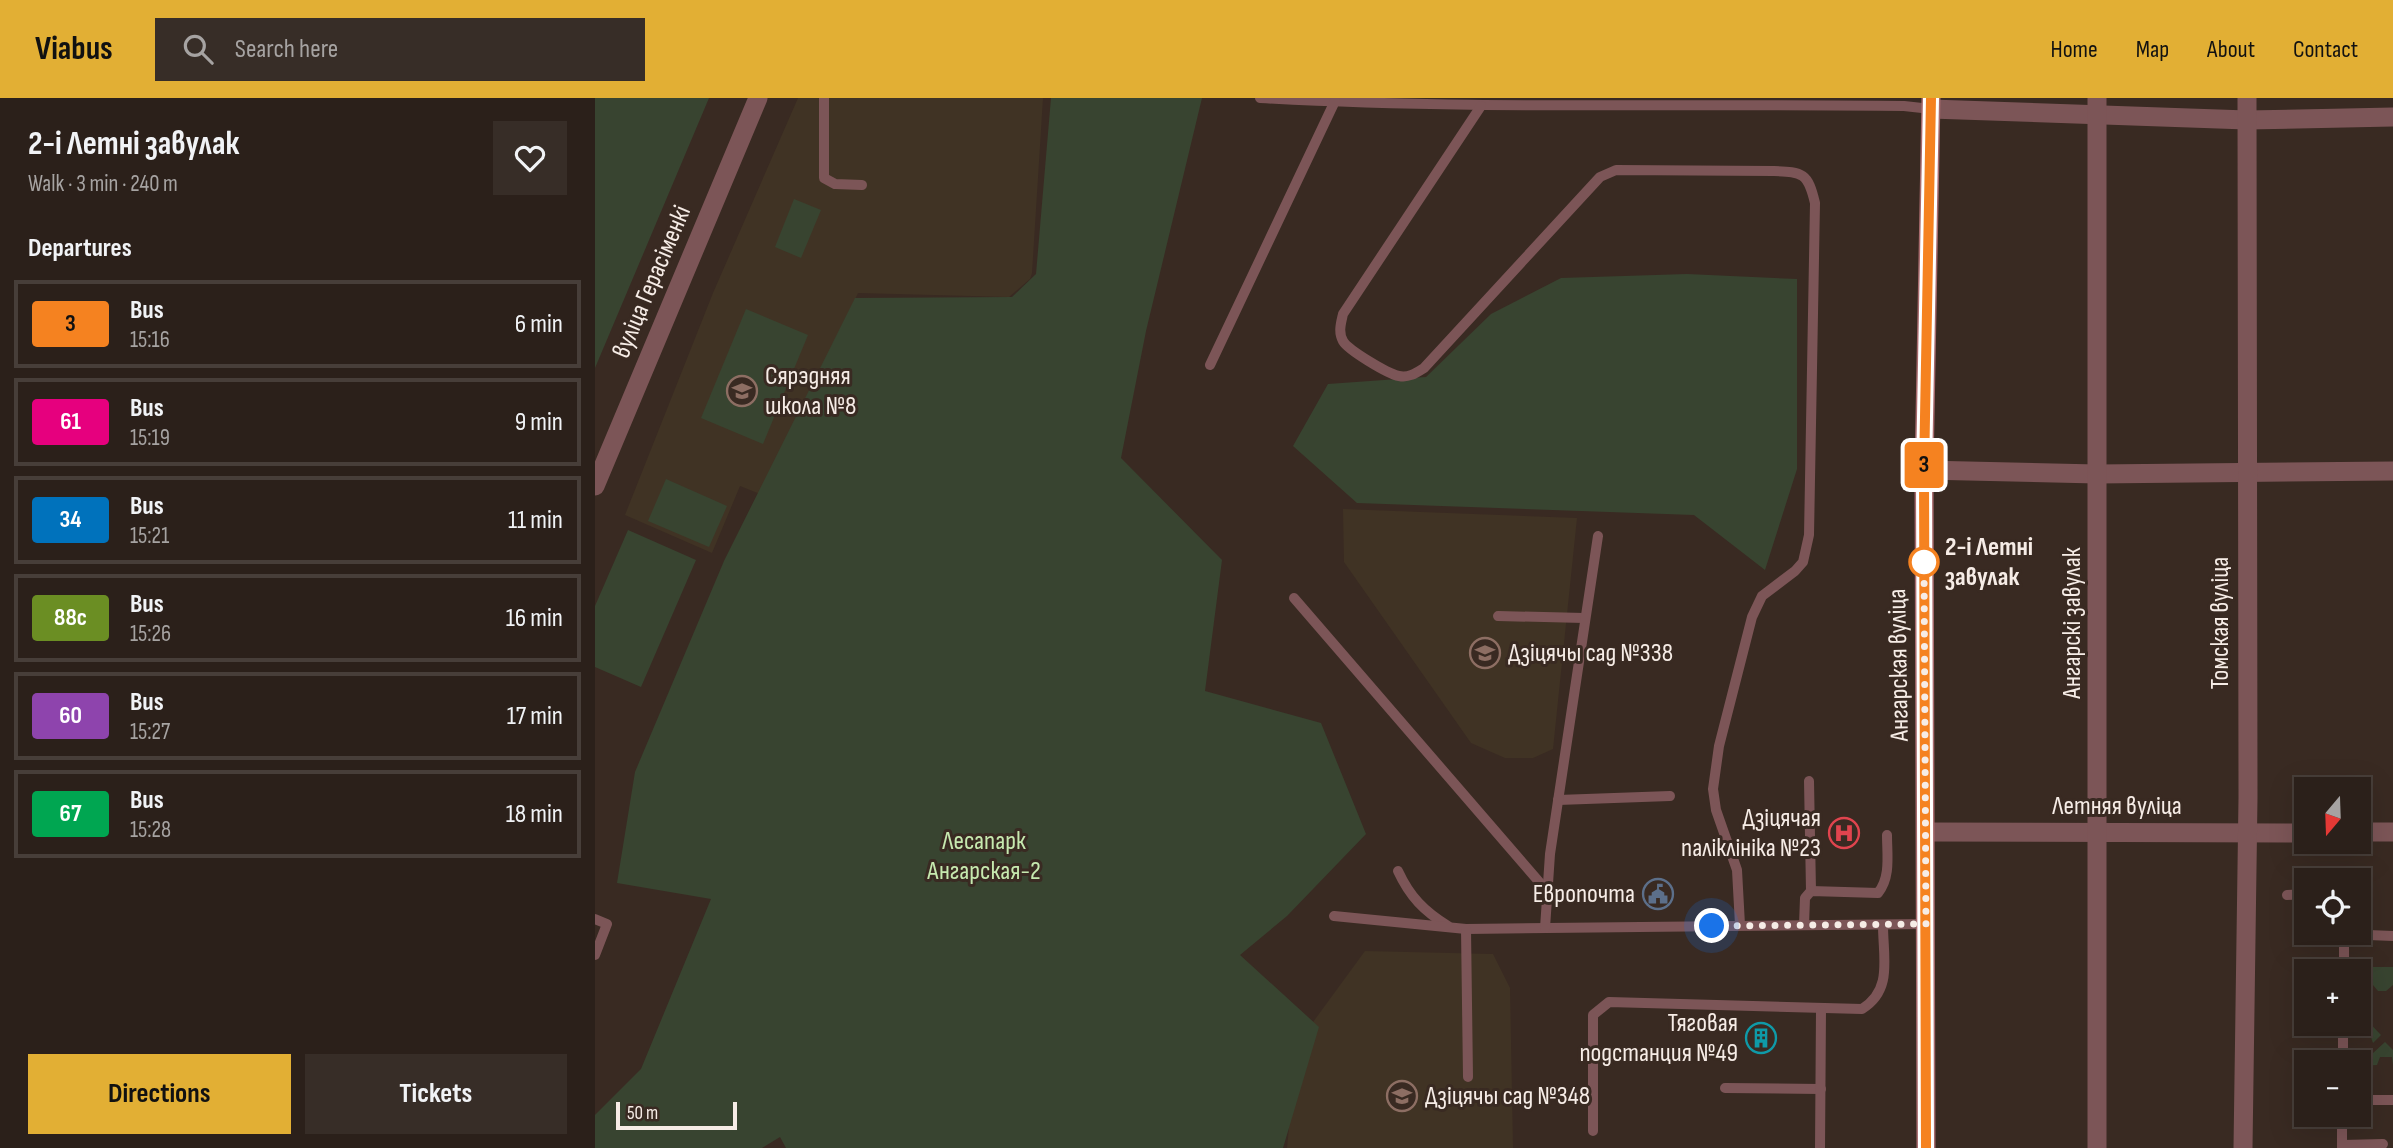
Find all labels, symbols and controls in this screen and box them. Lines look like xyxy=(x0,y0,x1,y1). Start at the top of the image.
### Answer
search box xyxy=(155,18,645,81)
text: Viabus xyxy=(35,29,113,69)
icon: search xyxy=(179,30,217,68)
text: Search here xyxy=(235,34,338,65)
text: Home xyxy=(2050,35,2098,64)
text: Map xyxy=(2136,35,2169,64)
text: About xyxy=(2207,35,2255,64)
text: Contact xyxy=(2293,35,2358,64)
button: heart xyxy=(493,121,567,195)
text: 2-і Летні завулак xyxy=(28,124,239,164)
text: Walk · 3 min · 240 m xyxy=(28,170,178,198)
street label: вуліца Герасіменкі xyxy=(606,201,698,363)
text: Departures xyxy=(28,233,132,264)
text: Bus xyxy=(130,295,164,326)
text: 3 xyxy=(65,309,76,338)
text: 6 min xyxy=(515,309,563,340)
text: 15:16 xyxy=(130,326,170,354)
place label: Сярэдняя школа №8 xyxy=(765,361,856,422)
school or university icon: Сярэдняя школа №8 xyxy=(725,374,759,408)
text: Bus xyxy=(130,393,164,424)
text: 61 xyxy=(60,407,81,436)
text: 9 min xyxy=(515,407,563,438)
text: 15:19 xyxy=(130,424,170,452)
line badge: 3 xyxy=(1901,442,1947,488)
text: 3 xyxy=(1919,450,1929,479)
text: Bus xyxy=(130,491,164,522)
text: 34 xyxy=(60,505,81,534)
text: 11 min xyxy=(508,505,563,536)
text: 15:21 xyxy=(130,522,169,550)
place label: 2-і Летні завулак xyxy=(1945,532,2033,593)
marker: 2-і Летні завулак xyxy=(1909,547,1939,577)
street label: Ангарскі завулак xyxy=(2057,547,2088,700)
street label: Томская вуліца xyxy=(2205,557,2236,689)
street label: Ангарская вуліца xyxy=(1882,588,1916,743)
text: Bus xyxy=(130,589,164,620)
text: 88с xyxy=(54,603,87,632)
text: 16 min xyxy=(506,603,563,634)
text: 15:26 xyxy=(130,620,171,648)
school or university icon: Дзіцячы сад №338 xyxy=(1468,636,1502,670)
place label: Дзіцячы сад №338 xyxy=(1508,638,1673,669)
text: Bus xyxy=(130,687,164,718)
text: 60 xyxy=(59,701,82,730)
text: 17 min xyxy=(507,701,563,732)
text: 15:27 xyxy=(130,718,170,746)
north arrow xyxy=(2294,777,2371,854)
map controls xyxy=(2294,777,2371,1127)
text: Bus xyxy=(130,785,164,816)
street label: Летняя вуліца xyxy=(2051,791,2182,822)
text: 67 xyxy=(60,799,81,828)
text: 18 min xyxy=(506,799,563,830)
place label: Дзіцячая паліклініка №23 xyxy=(1681,803,1821,864)
text: 15:28 xyxy=(130,816,171,844)
hospital icon: Дзіцячая паліклініка №23 xyxy=(1827,816,1861,850)
park label: Лесапарк Ангарская-2 xyxy=(926,826,1041,887)
button: locate xyxy=(2294,868,2371,945)
public building icon: Европочта xyxy=(1641,877,1675,911)
place label: Европочта xyxy=(1533,879,1635,910)
your location xyxy=(1694,908,1729,943)
button: + xyxy=(2294,959,2371,1036)
place label: Тяговая подстанция №49 xyxy=(1579,1008,1738,1069)
building icon: Тяговая подстанция №49 xyxy=(1744,1021,1778,1055)
button: − xyxy=(2294,1050,2371,1127)
button: Directions xyxy=(28,1054,291,1134)
button: Tickets xyxy=(305,1054,567,1134)
school or university icon: Дзіцячы сад №348 xyxy=(1385,1079,1419,1113)
place label: Дзіцячы сад №348 xyxy=(1425,1081,1590,1112)
scale bar xyxy=(616,1099,737,1131)
text: 50 m xyxy=(627,1102,658,1125)

